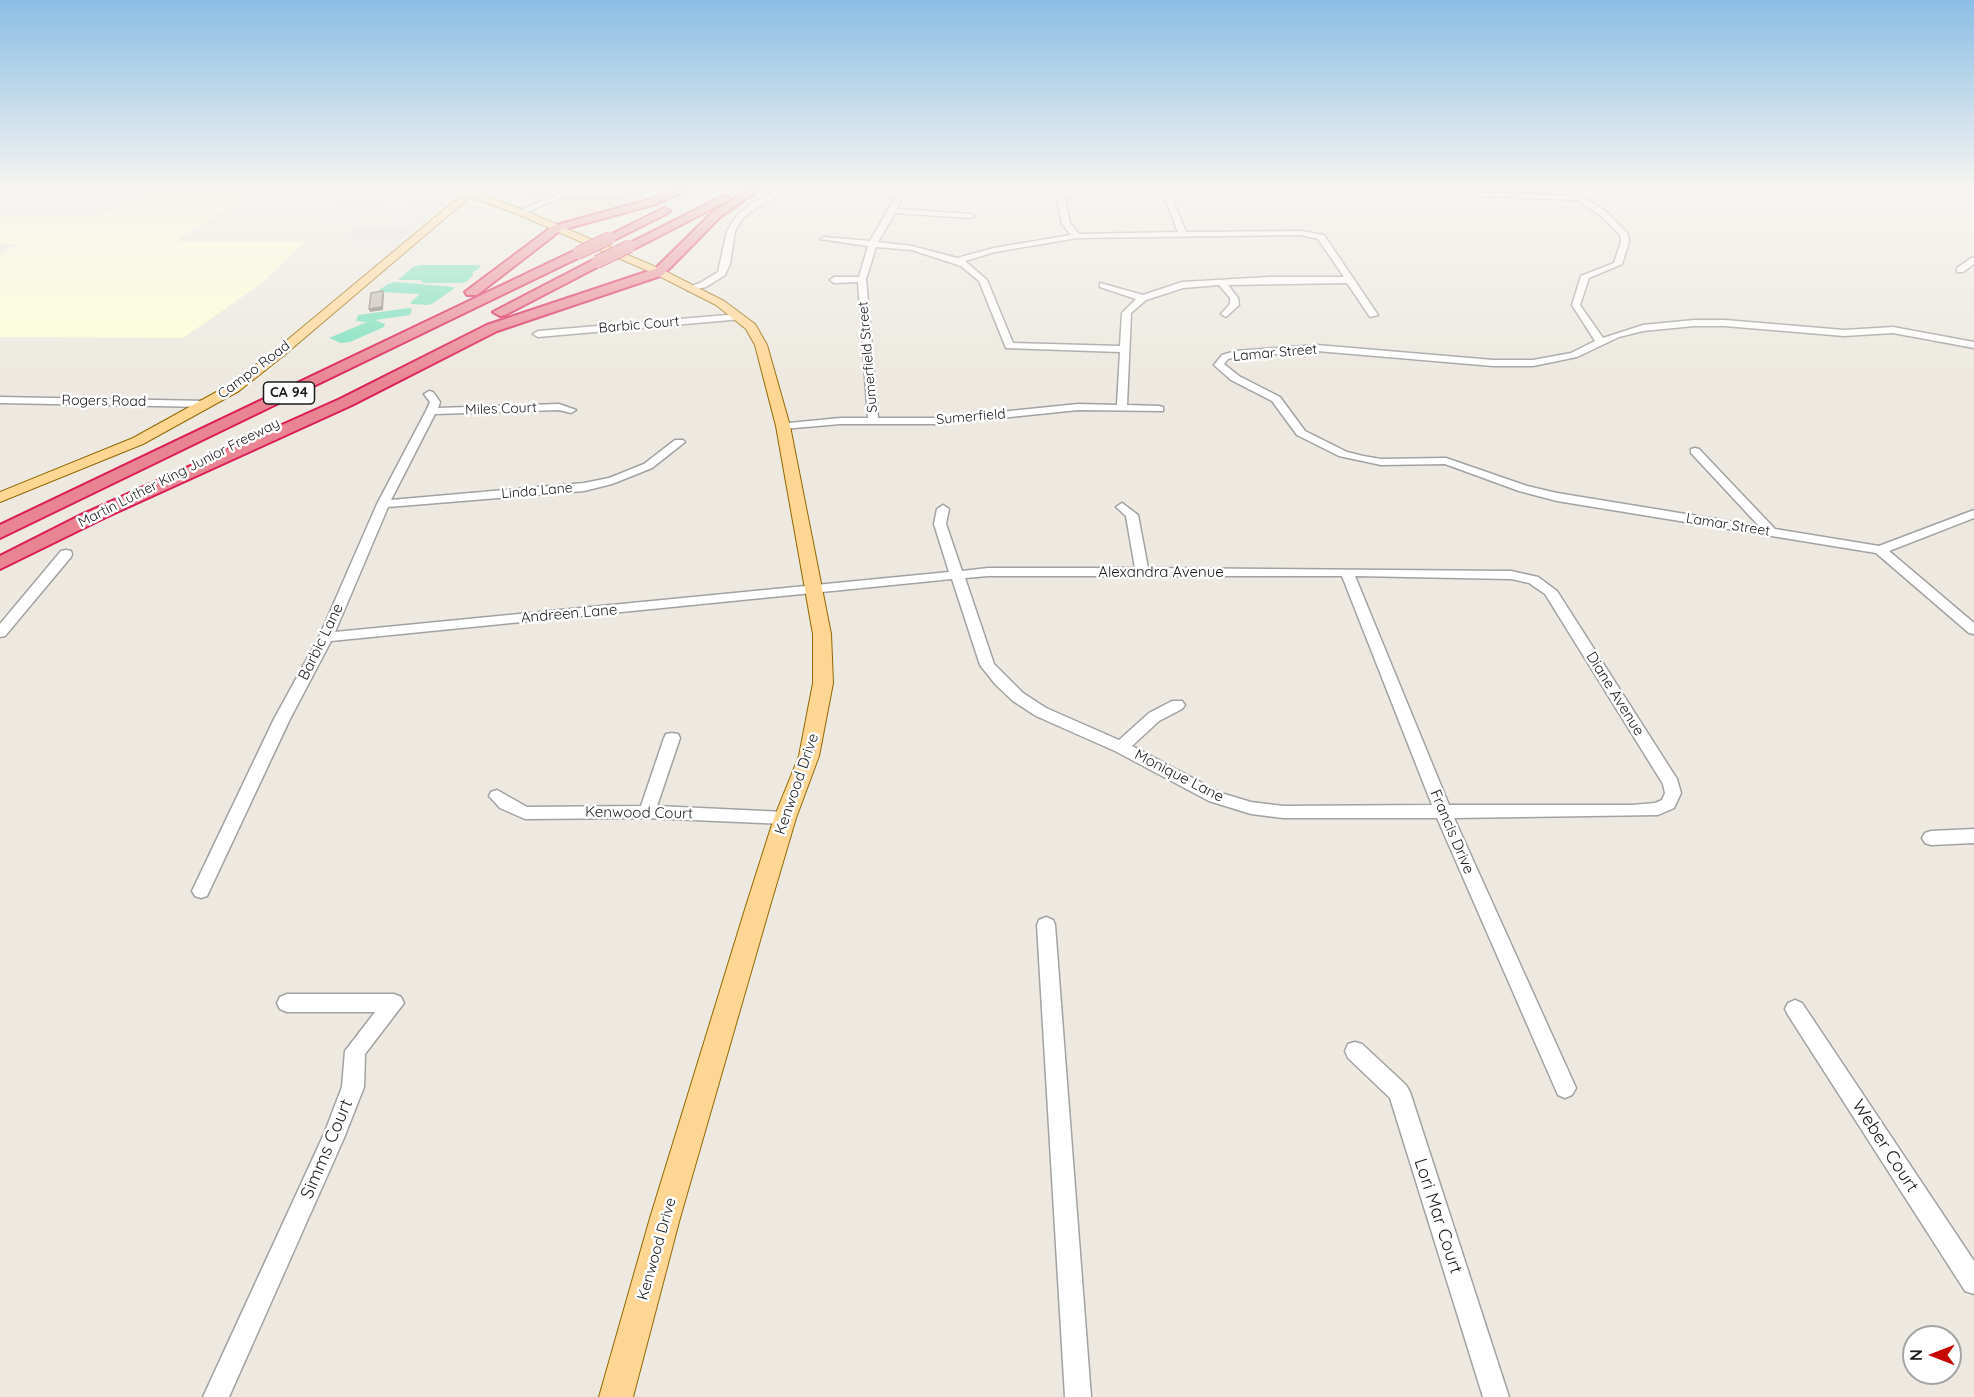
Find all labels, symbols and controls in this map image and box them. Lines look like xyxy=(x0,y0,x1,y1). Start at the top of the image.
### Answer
street label: Sumerfield Street xyxy=(855,301,881,413)
street label: Barbic Court xyxy=(598,313,680,337)
street label: Campo Road xyxy=(215,337,293,403)
street label: Lamar Street xyxy=(1232,341,1318,365)
road number: CA 94 xyxy=(264,382,314,404)
street label: Rogers Road xyxy=(62,392,146,410)
street label: Miles Court xyxy=(465,399,537,419)
street label: Sumerfield xyxy=(936,406,1006,428)
street label: Martin Luther King Junior Freeway xyxy=(75,415,283,531)
street label: Linda Lane xyxy=(501,480,573,502)
street label: Lamar Street xyxy=(1685,510,1771,540)
street label: Alexandra Avenue xyxy=(1098,563,1224,581)
street label: Barbic Lane xyxy=(295,601,347,683)
street label: Andreen Lane xyxy=(520,601,618,627)
street label: Diane Avenue xyxy=(1582,649,1648,739)
street label: Kenwood Drive xyxy=(771,731,823,837)
street label: Monique Lane xyxy=(1131,746,1227,806)
street label: Francis Drive xyxy=(1426,787,1478,877)
street label: Kenwood Court xyxy=(585,803,693,823)
street label: Simms Court xyxy=(296,1096,358,1202)
street label: Weber Court xyxy=(1847,1096,1923,1196)
street label: Lori Mar Court xyxy=(1409,1156,1467,1276)
street label: Kenwood Drive xyxy=(634,1196,680,1302)
north arrow xyxy=(1902,1325,1962,1385)
text: N xyxy=(1906,1349,1926,1361)

